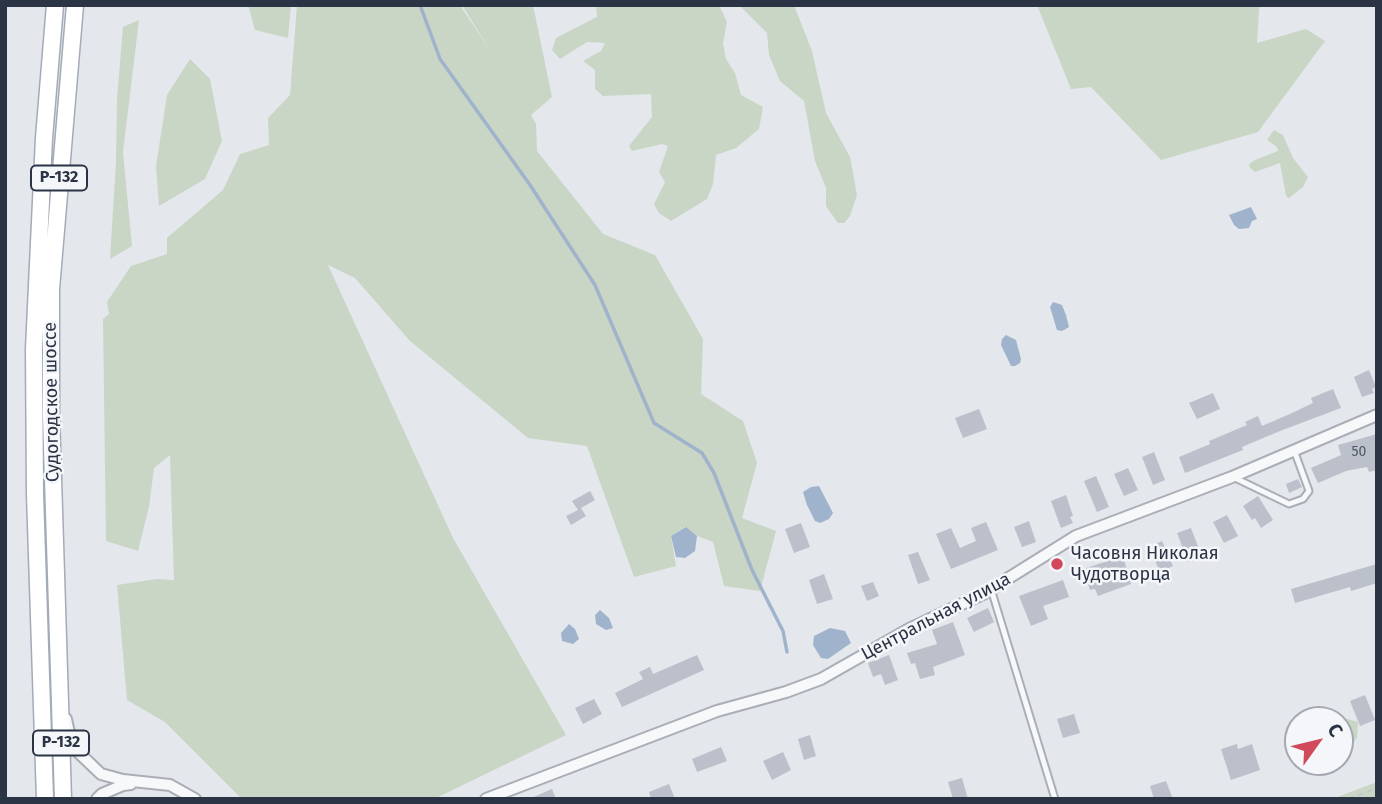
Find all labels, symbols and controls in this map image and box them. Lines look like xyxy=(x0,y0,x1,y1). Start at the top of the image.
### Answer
road number: Р-132 xyxy=(31,166,87,190)
street label: Судогодское шоссе xyxy=(40,322,64,482)
house number: 50 xyxy=(1352,444,1366,460)
place label: Часовня Николая Чудотворца xyxy=(1071,543,1219,586)
marker: Часовня Николая Чудотворца xyxy=(1049,556,1065,572)
street label: Центральная улица xyxy=(858,569,1014,665)
north arrow xyxy=(1284,706,1354,776)
text: С xyxy=(1323,719,1348,741)
road number: Р-132 xyxy=(33,730,89,756)

